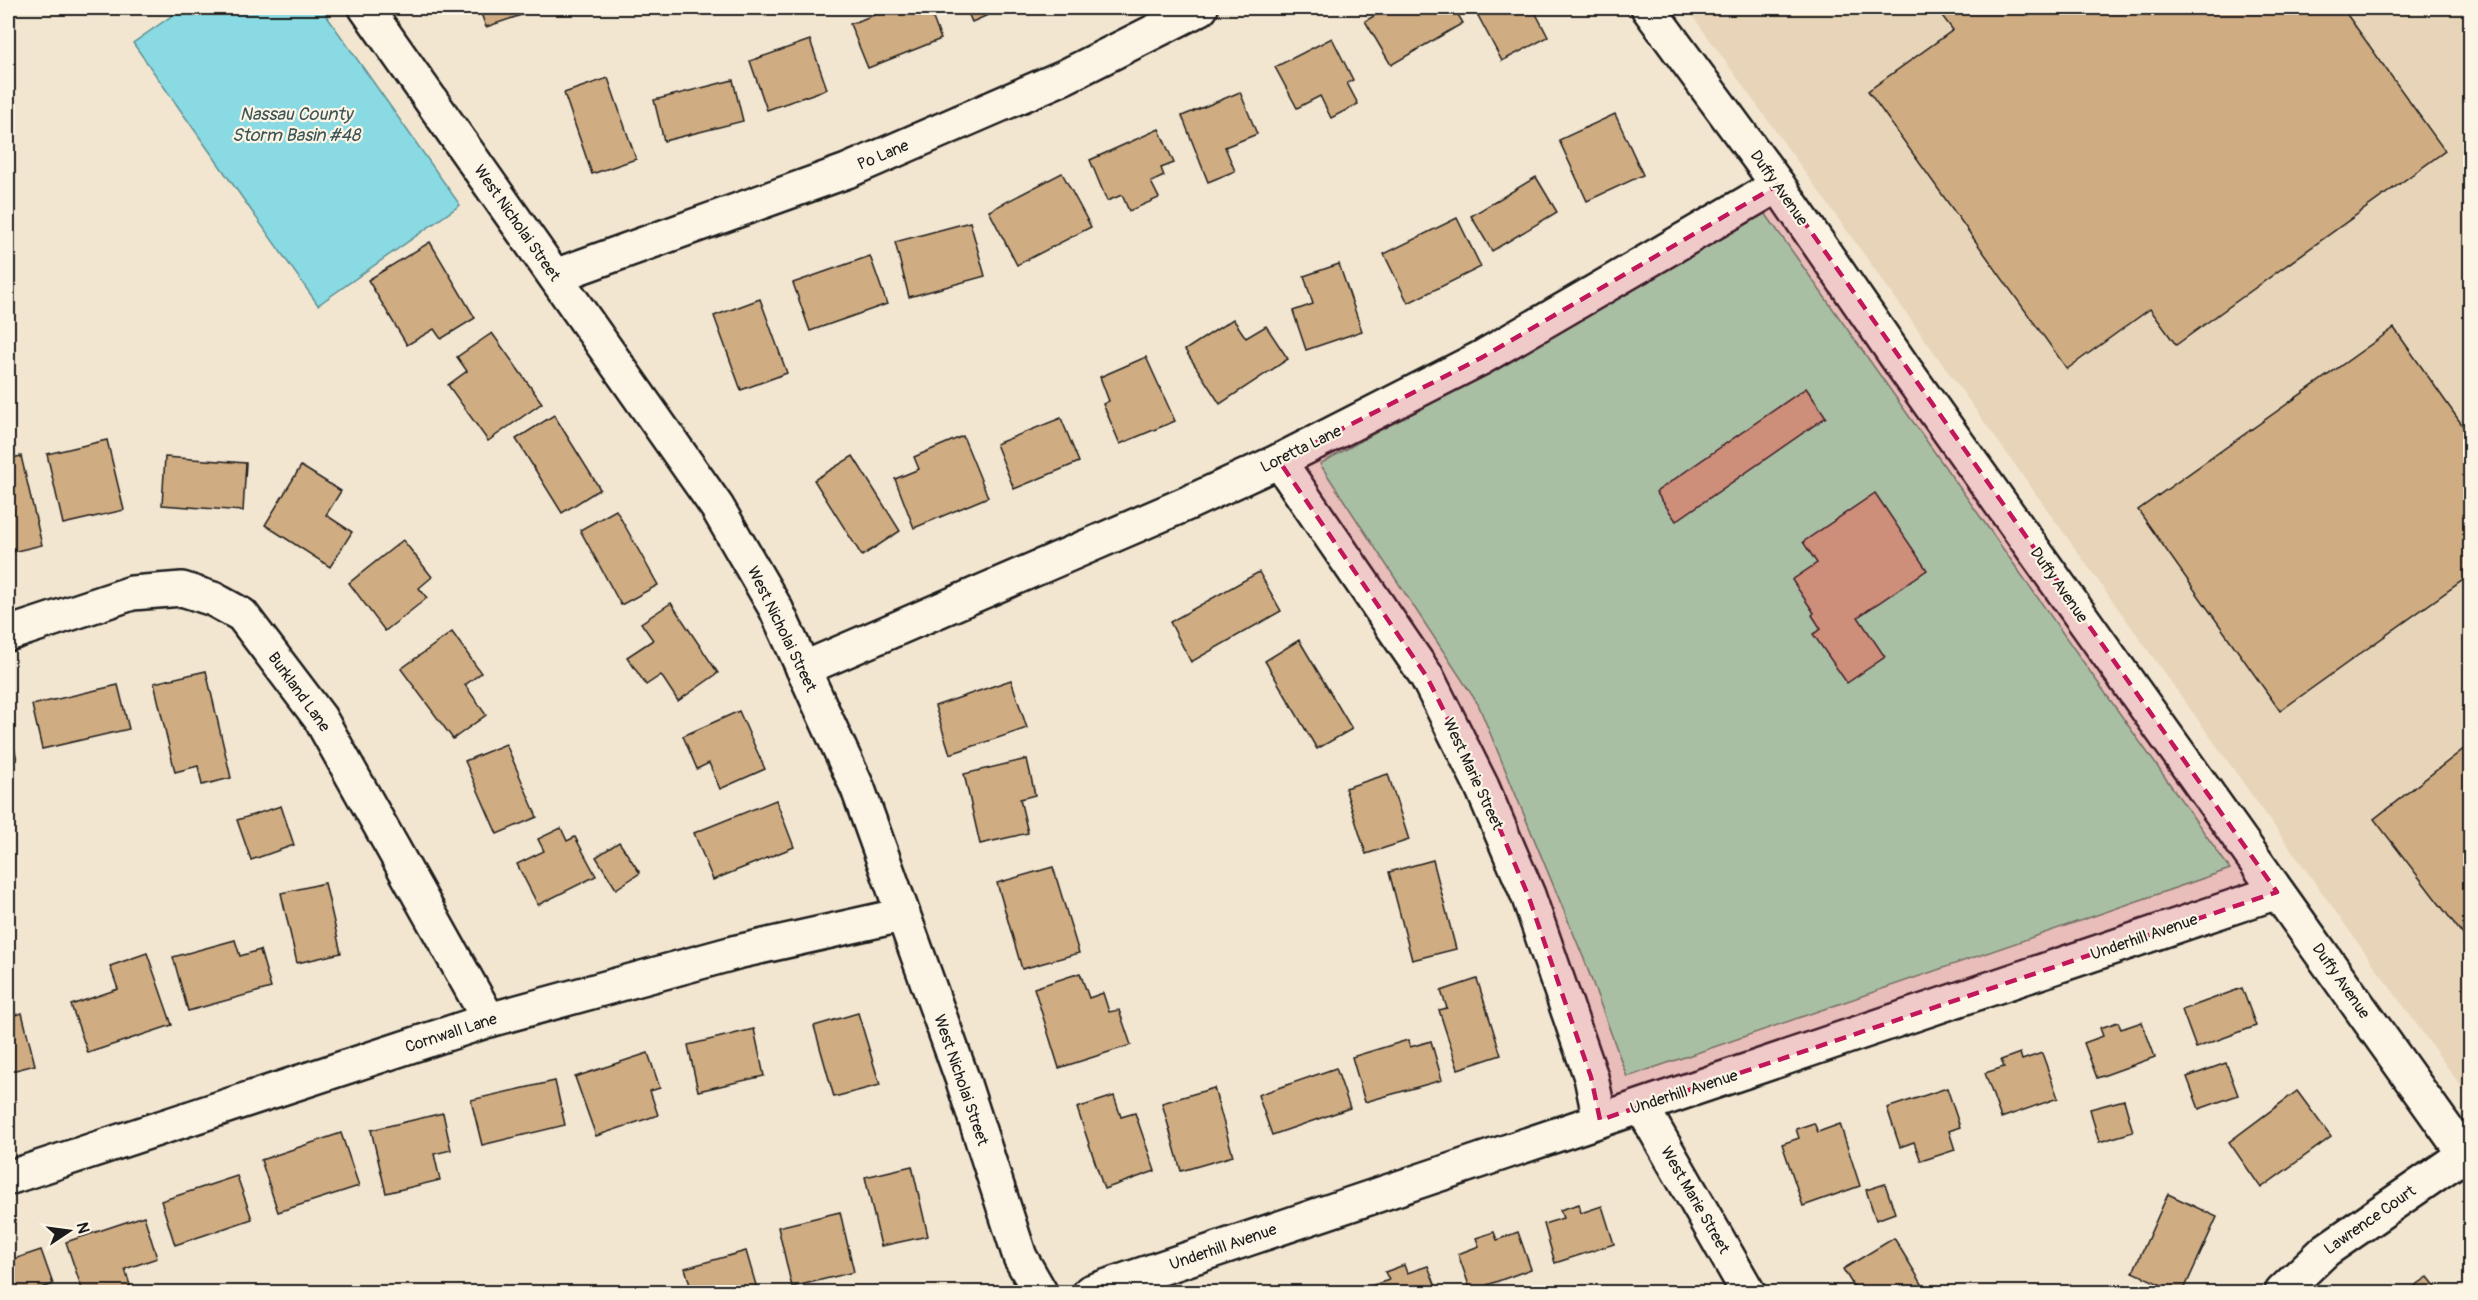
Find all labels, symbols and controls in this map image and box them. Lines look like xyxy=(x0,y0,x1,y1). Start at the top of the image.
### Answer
water label: Nassau County Storm Basin #48 xyxy=(232,103,362,147)
street label: Po Lane xyxy=(854,135,912,175)
street label: Duffy Avenue xyxy=(1746,146,1812,230)
street label: West Nicholai Street xyxy=(469,161,565,285)
street label: Loretta Lane xyxy=(1257,421,1345,477)
street label: Duffy Avenue xyxy=(2026,543,2092,627)
street label: West Nicholai Street xyxy=(743,563,821,696)
street label: Burkland Lane xyxy=(263,648,335,736)
street label: West Marie Street xyxy=(1438,715,1508,834)
street label: Underhill Avenue xyxy=(2088,909,2200,965)
street label: Duffy Avenue xyxy=(2308,939,2374,1023)
street label: Cornwall Lane xyxy=(402,1009,500,1057)
street label: West Nicholai Street xyxy=(929,1012,993,1149)
street label: Underhill Avenue xyxy=(1628,1065,1740,1119)
street label: West Marie Street xyxy=(1656,1143,1734,1258)
street label: Lawrence Court xyxy=(2320,1181,2420,1259)
north arrow xyxy=(39,1201,99,1261)
street label: Underhill Avenue xyxy=(1167,1219,1279,1275)
text: N xyxy=(72,1220,94,1236)

